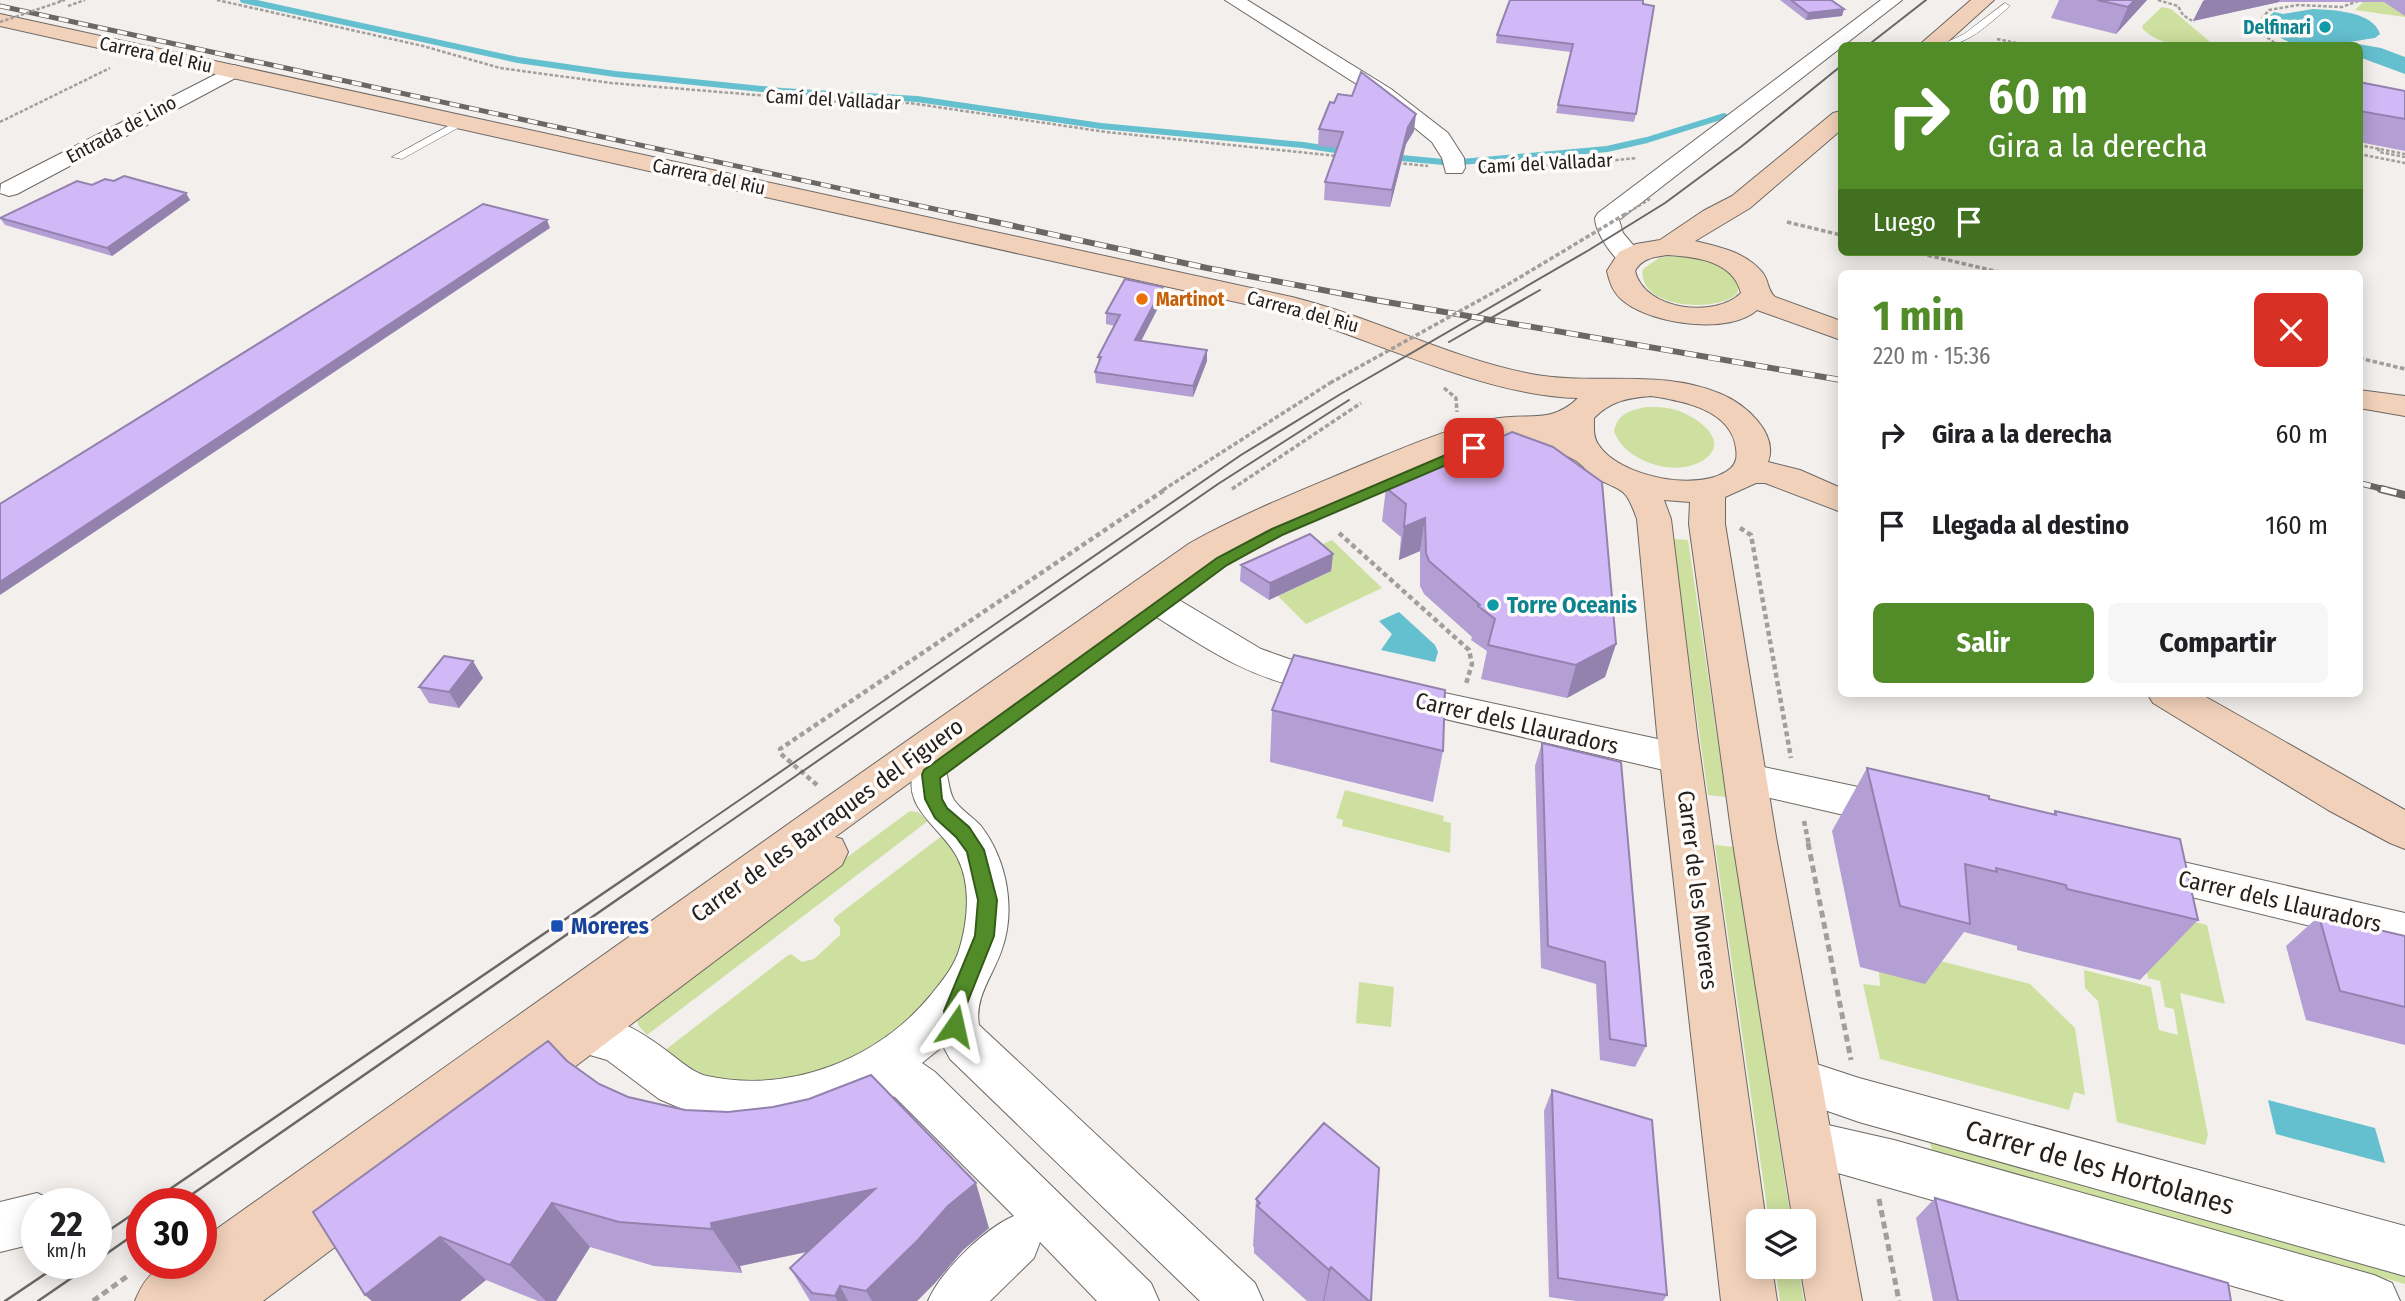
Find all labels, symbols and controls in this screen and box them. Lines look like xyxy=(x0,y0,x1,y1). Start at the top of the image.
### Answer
place label: Delfinari xyxy=(2243,16,2311,39)
marker: Delfinari xyxy=(2317,19,2333,35)
street label: Carrera del Riu xyxy=(97,31,214,78)
text: 60 m xyxy=(1988,67,2088,126)
icon: right xyxy=(1873,70,1964,161)
street label: Camí del Valladar xyxy=(765,84,901,115)
street label: Entrada de Lino xyxy=(62,91,180,168)
text: Gira a la derecha xyxy=(1988,127,2208,165)
street label: Camí del Valladar xyxy=(1477,148,1613,179)
street label: Carrera del Riu xyxy=(650,153,767,200)
icon: arrive xyxy=(1950,203,1988,241)
text: Luego xyxy=(1873,207,1936,238)
street label: Carrera del Riu xyxy=(1244,286,1361,337)
place label: Martinot xyxy=(1156,288,1225,311)
marker: Martinot xyxy=(1134,291,1150,307)
text: 1 min xyxy=(1873,291,1964,341)
button: close xyxy=(2254,293,2328,367)
text: 220 m · 15:36 xyxy=(1873,342,1990,370)
icon: right xyxy=(1873,416,1911,454)
pin xyxy=(1444,418,1504,478)
text: Gira a la derecha xyxy=(1932,419,2112,450)
text: 60 m xyxy=(2275,419,2328,450)
icon: arrive xyxy=(1455,429,1493,467)
icon: arrive xyxy=(1873,507,1911,545)
text: Llegada al destino xyxy=(1932,510,2129,541)
text: 160 m xyxy=(2265,510,2328,541)
place label: Torre Oceanis xyxy=(1507,591,1637,619)
marker: Torre Oceanis xyxy=(1485,597,1501,613)
button: Salir xyxy=(1873,603,2094,683)
button: Compartir xyxy=(2108,603,2328,683)
street label: Carrer dels Llauradors xyxy=(1413,686,1621,760)
street label: Carrer de les Barraques del Figuero xyxy=(685,712,969,928)
street label: Carrer de les Moreres xyxy=(1672,789,1724,991)
street label: Carrer dels Llauradors xyxy=(2176,864,2384,938)
place label: Moreres xyxy=(571,912,649,940)
marker: Moreres xyxy=(549,918,565,934)
position arrow xyxy=(918,989,992,1063)
street label: Carrer de les Hortolanes xyxy=(1962,1113,2238,1222)
speed limit sign: 30 xyxy=(126,1188,217,1279)
text: 22 xyxy=(50,1203,83,1245)
map controls xyxy=(1746,1209,1816,1279)
button: layers xyxy=(1746,1209,1816,1279)
text: km/h xyxy=(46,1240,87,1262)

